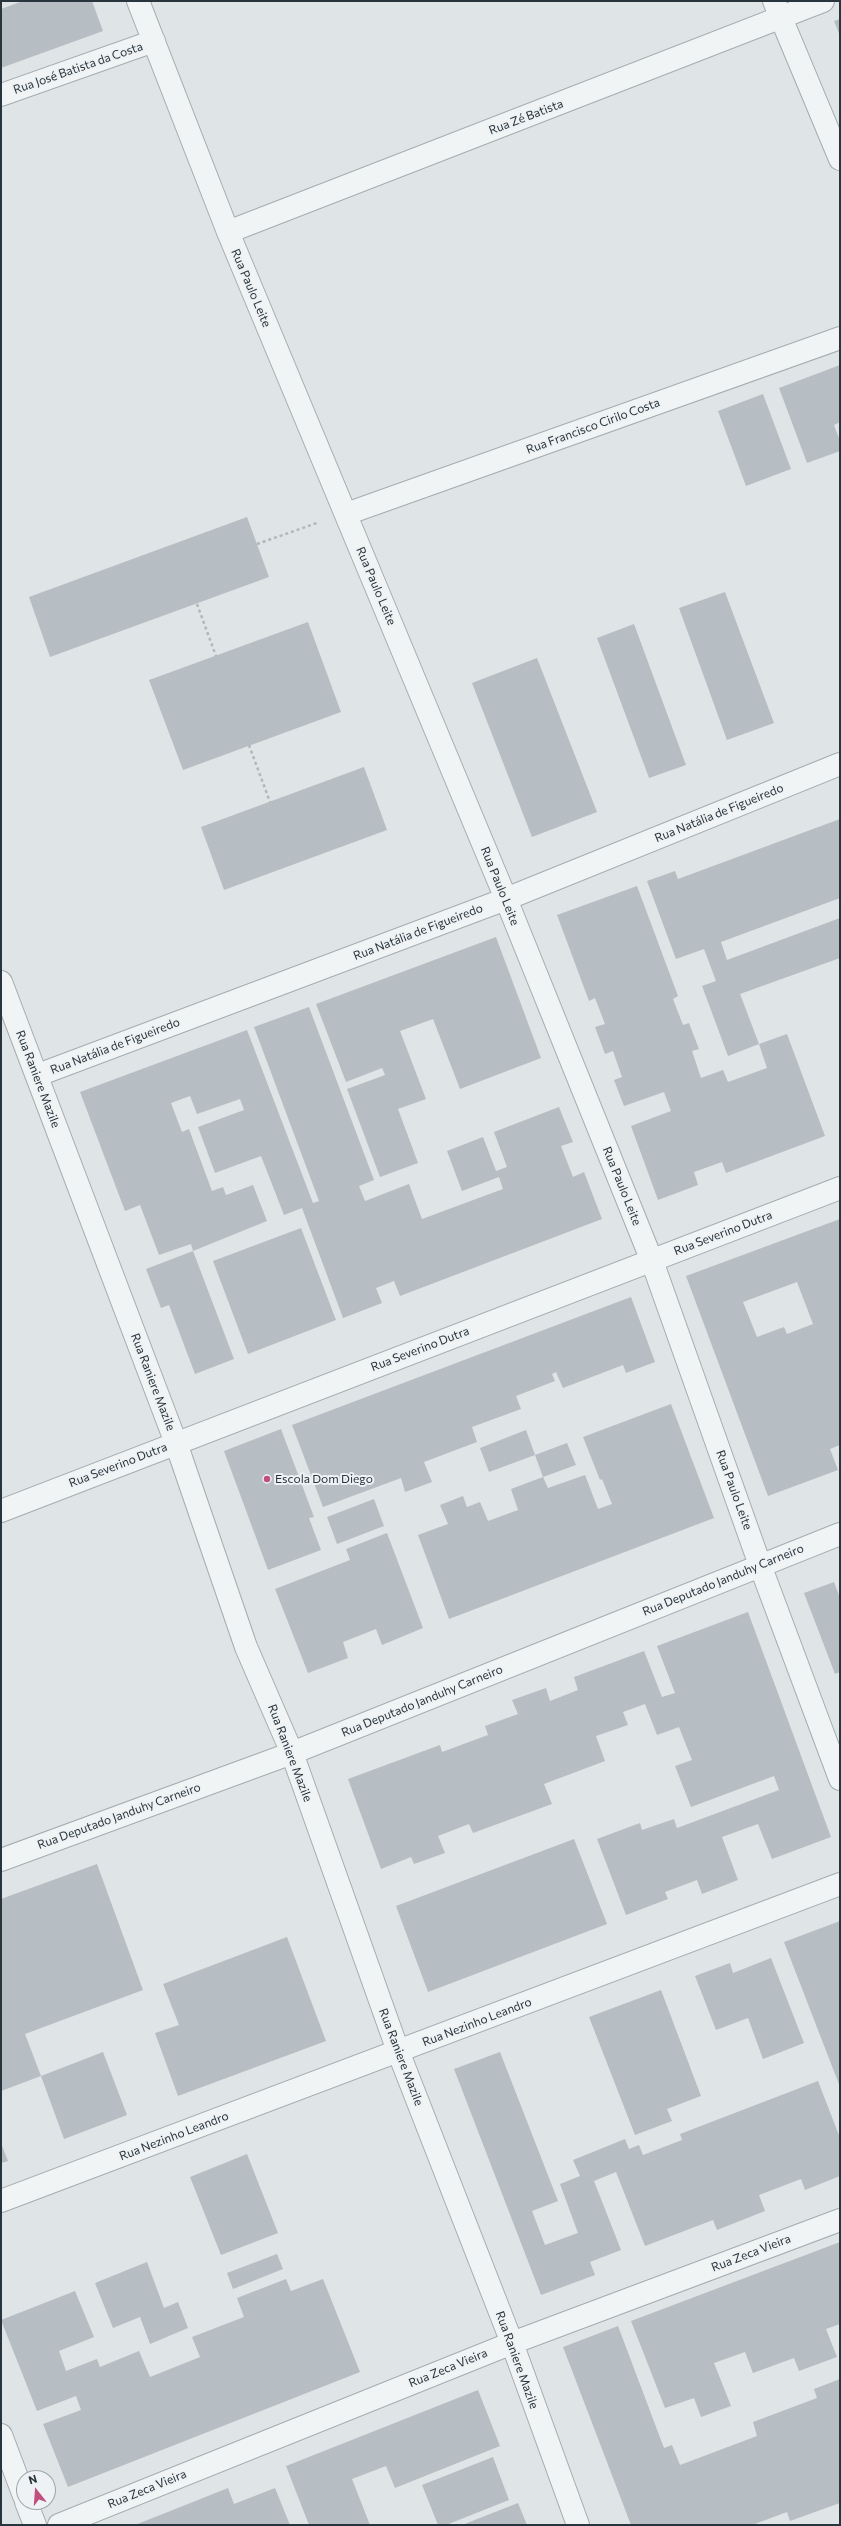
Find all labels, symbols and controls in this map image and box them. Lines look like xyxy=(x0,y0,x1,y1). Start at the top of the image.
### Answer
street label: Rua José Batista da Costa xyxy=(11,39,145,97)
street label: Rua Zé Batista xyxy=(487,96,565,138)
street label: Rua Paulo Leite xyxy=(228,247,274,329)
street label: Rua Francisco Cirilo Costa xyxy=(524,395,662,457)
street label: Rua Paulo Leite xyxy=(353,545,399,627)
street label: Rua Natália de Figueiredo xyxy=(653,781,785,845)
street label: Rua Paulo Leite xyxy=(478,844,522,928)
street label: Rua Natália de Figueiredo xyxy=(351,901,485,963)
street label: Rua Natália de Figueiredo xyxy=(48,1015,182,1077)
street label: Rua Raniere Mazile xyxy=(13,1028,63,1130)
street label: Rua Paulo Leite xyxy=(600,1144,644,1228)
street label: Rua Severino Dutra xyxy=(672,1208,774,1258)
street label: Rua Severino Dutra xyxy=(369,1324,471,1374)
street label: Rua Raniere Mazile xyxy=(128,1331,178,1433)
street label: Rua Severino Dutra xyxy=(67,1440,169,1490)
street label: Rua Paulo Leite xyxy=(713,1448,755,1532)
place label: Escola Dom Diego xyxy=(275,1472,373,1486)
marker: Escola Dom Diego xyxy=(262,1474,272,1484)
street label: Rua Deputado Janduhy Carneiro xyxy=(640,1541,806,1619)
street label: Rua Deputado Janduhy Carneiro xyxy=(339,1662,505,1740)
street label: Rua Raniere Mazile xyxy=(265,1702,315,1804)
street label: Rua Deputado Janduhy Carneiro xyxy=(35,1780,203,1852)
street label: Rua Nezinho Leandro xyxy=(420,1995,534,2049)
street label: Rua Raniere Mazile xyxy=(376,2006,426,2108)
street label: Rua Nezinho Leandro xyxy=(117,2109,231,2163)
street label: Rua Zeca Vieira xyxy=(709,2231,793,2275)
street label: Rua Raniere Mazile xyxy=(493,2309,541,2411)
street label: Rua Zeca Vieira xyxy=(406,2346,490,2390)
street label: Rua Zeca Vieira xyxy=(105,2467,189,2511)
north arrow xyxy=(16,2470,56,2510)
text: N xyxy=(27,2472,38,2486)

